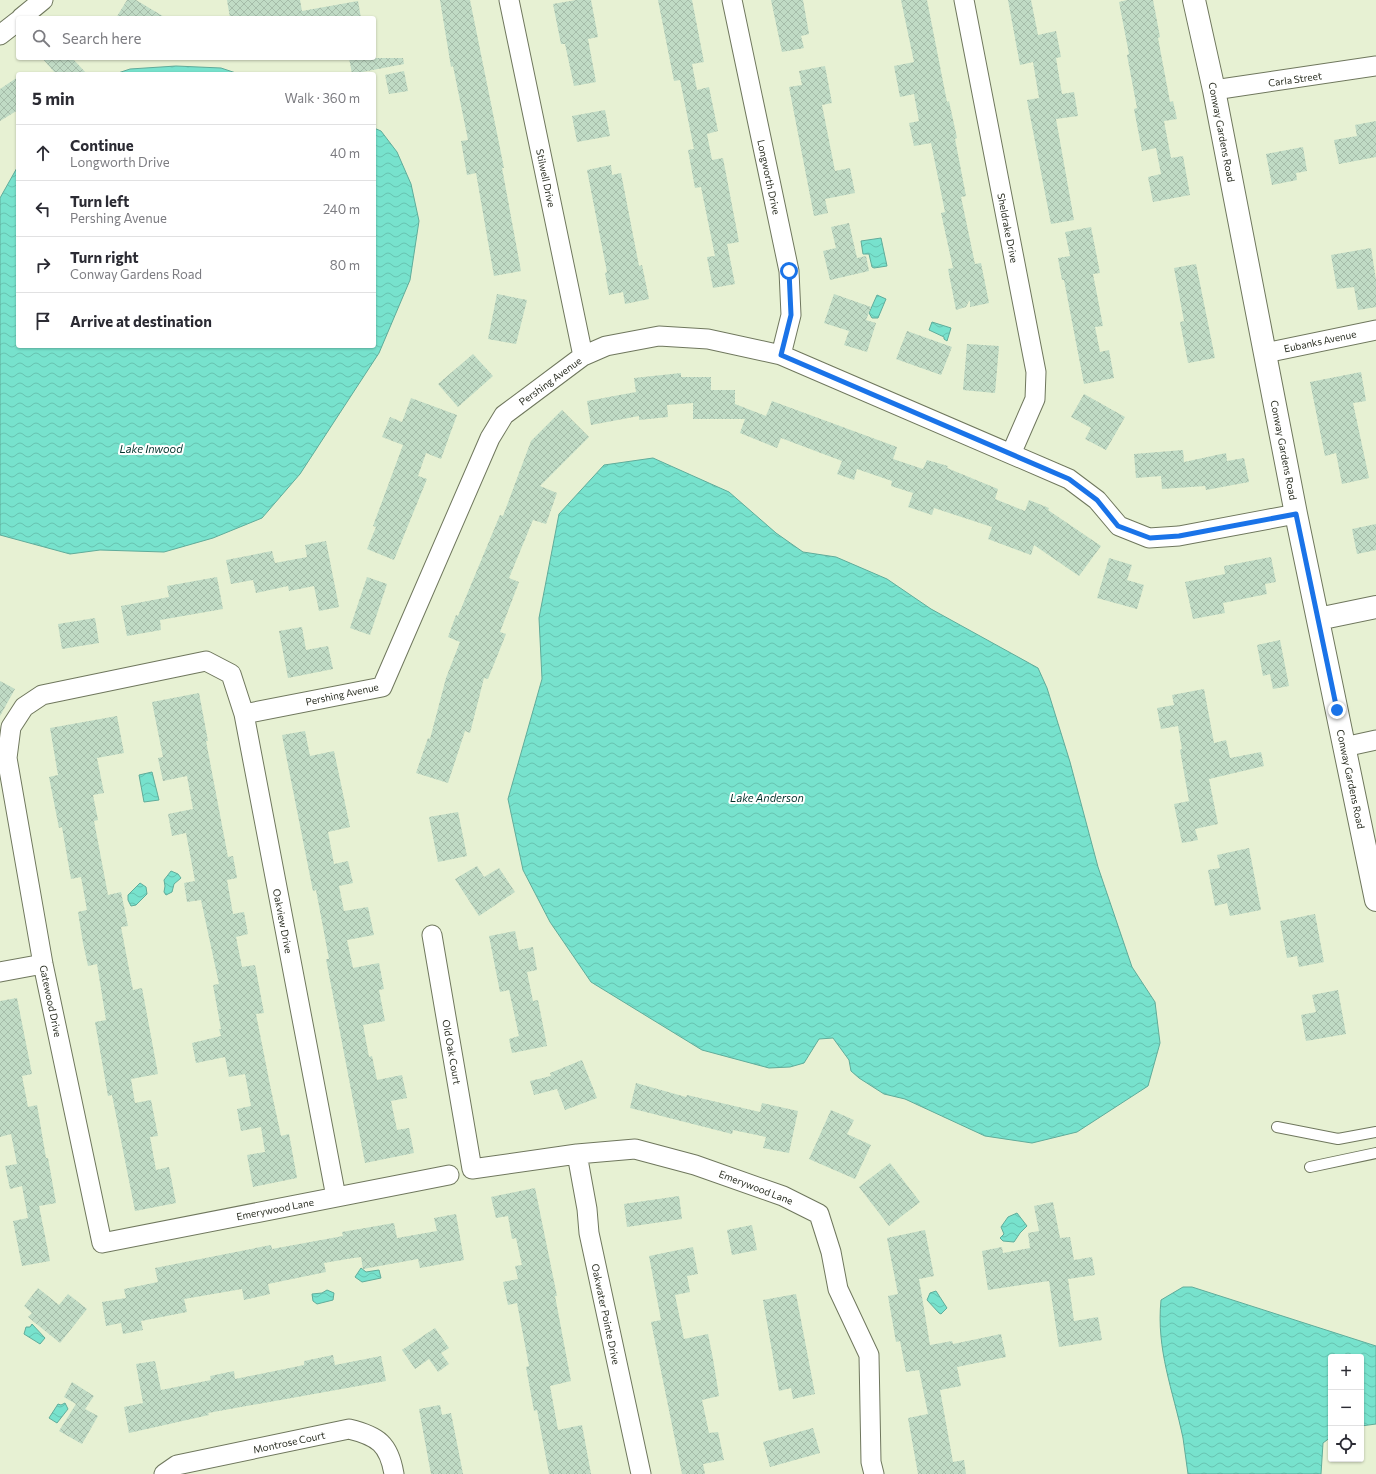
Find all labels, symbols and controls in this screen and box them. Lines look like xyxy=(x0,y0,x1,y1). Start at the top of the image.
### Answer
search box xyxy=(16,16,376,60)
icon: search xyxy=(30,27,52,49)
text: Search here xyxy=(62,29,141,47)
street label: Carla Street xyxy=(1267,69,1323,89)
street label: Conway Gardens Road xyxy=(1206,81,1238,183)
text: 5 min xyxy=(32,88,75,109)
text: Walk · 360 m xyxy=(285,90,360,106)
text: Continue xyxy=(70,136,134,154)
street label: Longworth Drive xyxy=(755,138,783,216)
icon: ahead xyxy=(32,142,54,164)
text: 40 m xyxy=(330,145,360,161)
street label: Stilwell Drive xyxy=(534,148,558,208)
text: Longworth Drive xyxy=(70,154,170,170)
text: Turn left xyxy=(70,192,129,210)
street label: Sheldrake Drive xyxy=(995,192,1021,264)
icon: left xyxy=(32,198,54,220)
text: 240 m xyxy=(323,201,360,217)
text: Pershing Avenue xyxy=(70,210,167,226)
text: Turn right xyxy=(70,248,139,266)
icon: right xyxy=(32,254,54,276)
text: 80 m xyxy=(330,257,360,273)
route start xyxy=(780,262,798,280)
text: Conway Gardens Road xyxy=(70,266,202,282)
icon: arrive xyxy=(32,310,54,332)
text: Arrive at destination xyxy=(70,312,212,330)
street label: Eubanks Avenue xyxy=(1283,327,1357,355)
street label: Pershing Avenue xyxy=(516,354,584,408)
street label: Conway Gardens Road xyxy=(1268,399,1300,501)
water label: Lake Inwood xyxy=(119,442,183,455)
street label: Pershing Avenue xyxy=(304,680,380,708)
route end xyxy=(1328,701,1346,719)
street label: Conway Gardens Road xyxy=(1335,728,1367,830)
water label: Lake Anderson xyxy=(730,791,804,804)
street label: Oakview Drive xyxy=(271,888,295,954)
street label: Gatewood Drive xyxy=(38,964,64,1038)
street label: Old Oak Court xyxy=(440,1019,464,1085)
street label: Emerywood Lane xyxy=(717,1167,795,1207)
street label: Emerywood Lane xyxy=(235,1196,315,1222)
street label: Oakwater Pointe Drive xyxy=(589,1262,623,1366)
map controls xyxy=(1328,1354,1364,1462)
button: + xyxy=(1328,1354,1364,1390)
button: − xyxy=(1328,1390,1364,1426)
button: locate xyxy=(1328,1426,1364,1462)
street label: Montrose Court xyxy=(252,1429,326,1455)

